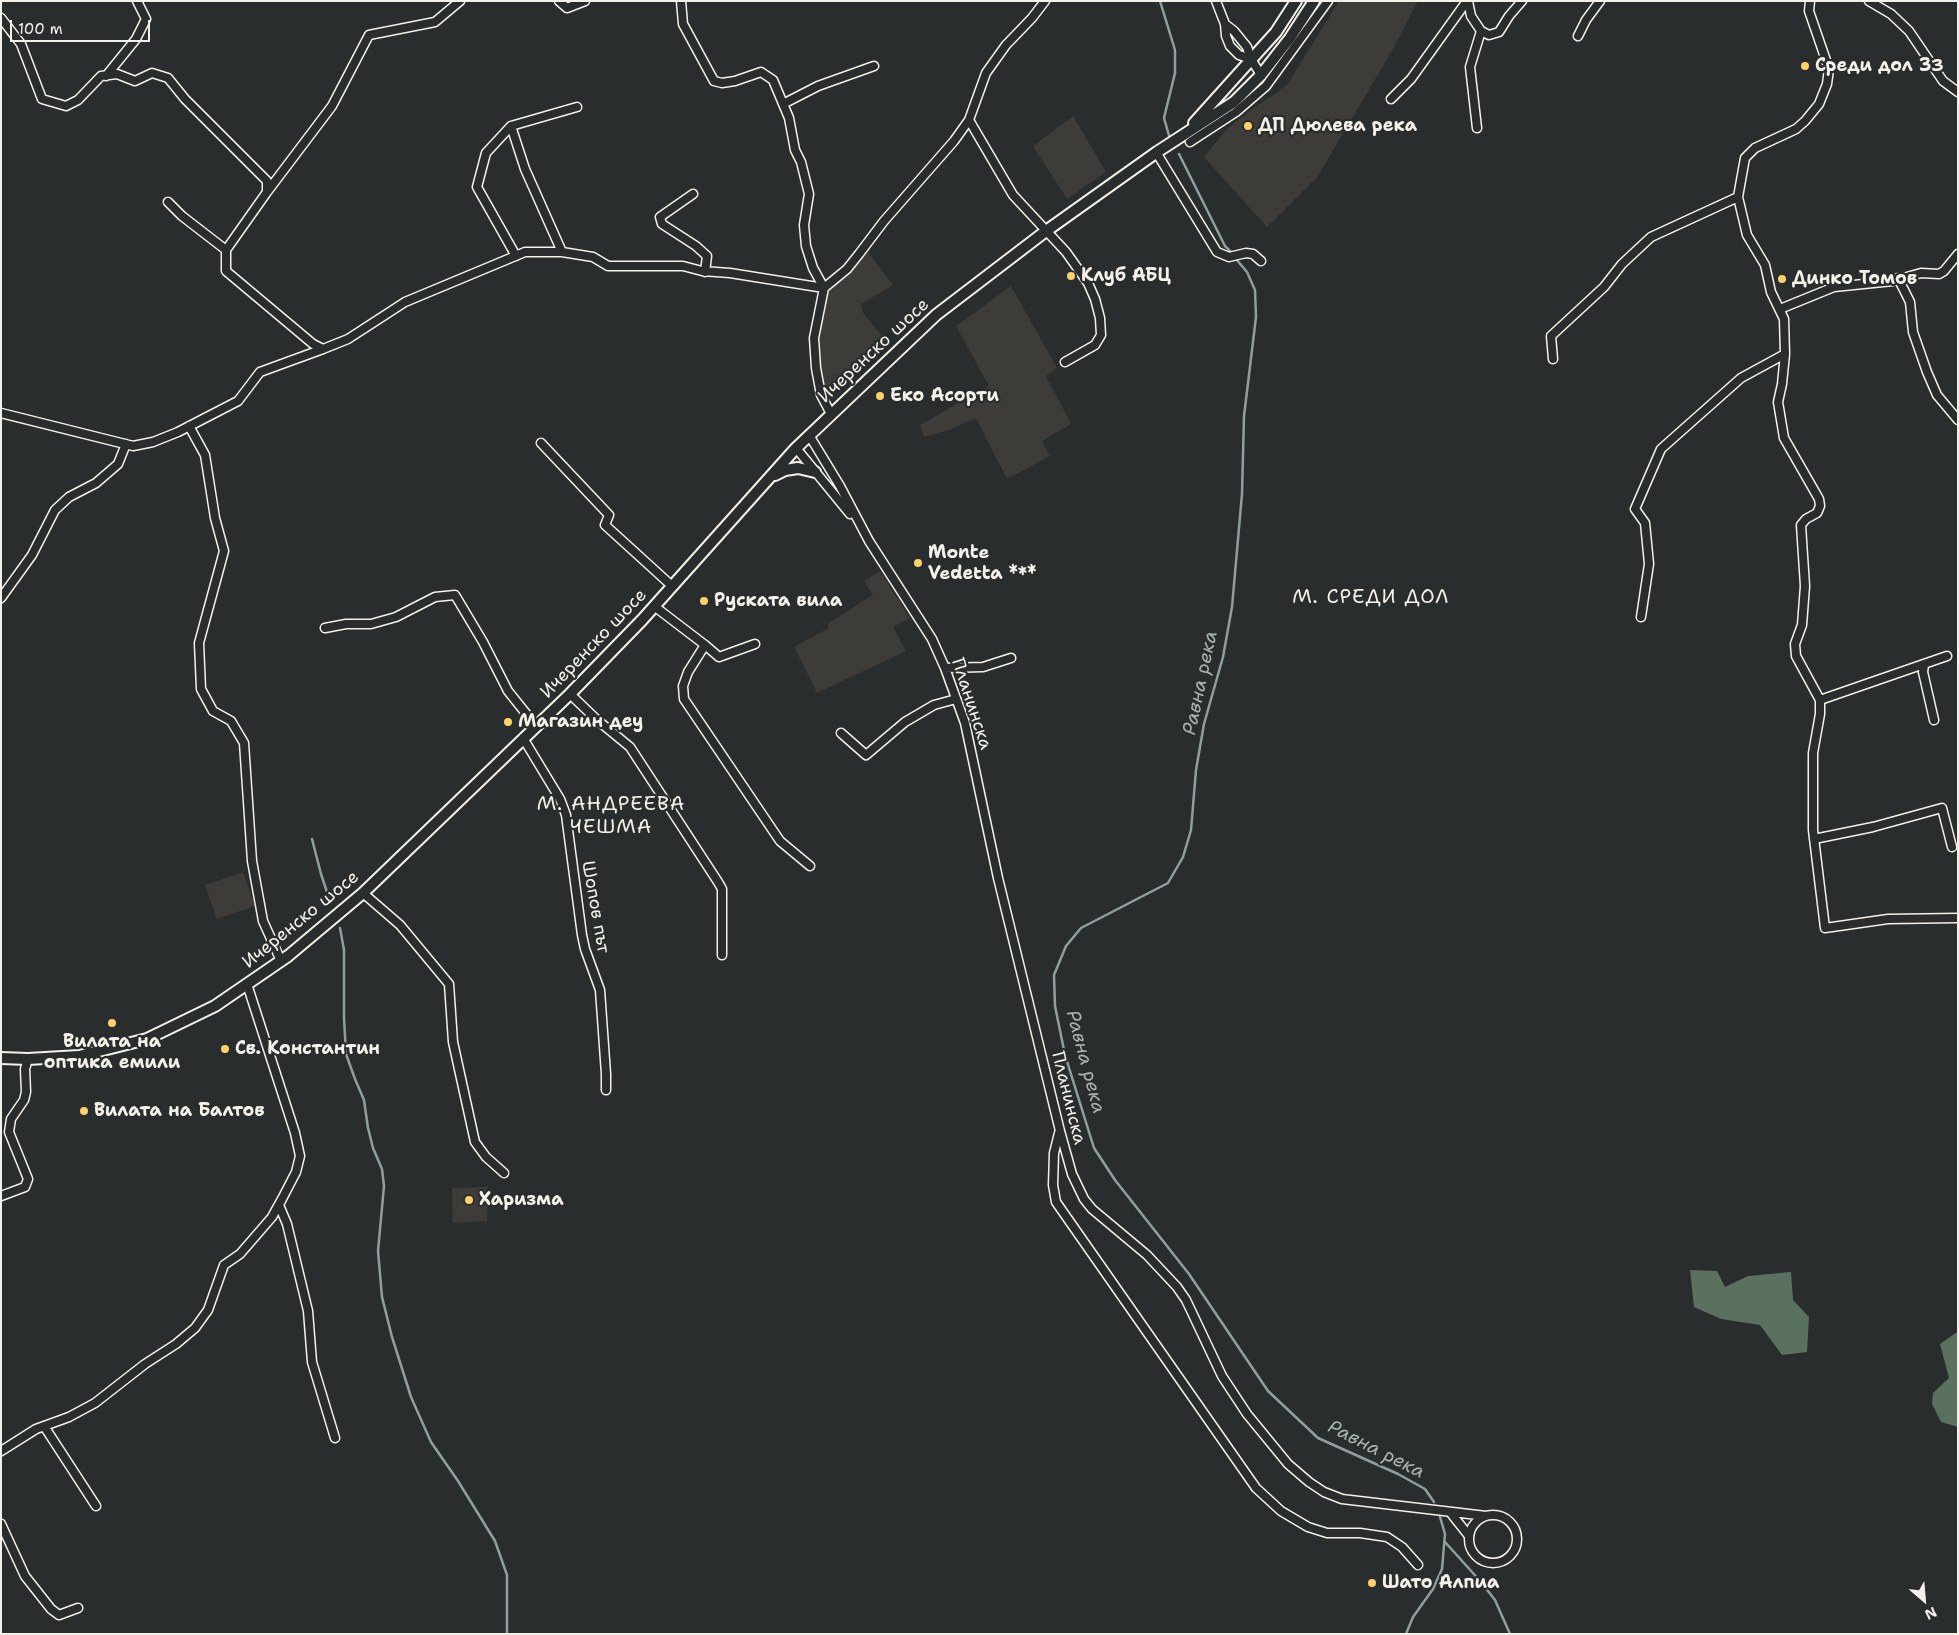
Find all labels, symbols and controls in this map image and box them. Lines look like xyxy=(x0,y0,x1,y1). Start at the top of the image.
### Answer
scale bar xyxy=(12,10,152,42)
text: 100 m xyxy=(18,19,63,39)
place label: Среди дол 33 xyxy=(1815,55,1944,77)
marker: Среди дол 33 xyxy=(1799,60,1811,72)
place label: ДП Дюлева река xyxy=(1258,115,1417,137)
marker: ДП Дюлева река xyxy=(1242,120,1254,132)
place label: Клуб АБЦ xyxy=(1081,265,1171,287)
place label: Динко Томов xyxy=(1792,268,1917,290)
marker: Клуб АБЦ xyxy=(1065,270,1077,282)
marker: Динко Томов xyxy=(1776,273,1788,285)
street label: Ичеренско шосе xyxy=(814,294,934,408)
place label: Еко Асорти xyxy=(890,385,999,407)
marker: Еко Асорти xyxy=(874,390,886,402)
place label: Monte Vedetta *** xyxy=(928,542,1036,584)
marker: Monte Vedetta *** xyxy=(912,557,924,569)
street label: Ичеренско шосе xyxy=(536,585,652,703)
district label: М. СРЕДИ ДОЛ xyxy=(1291,586,1451,610)
place label: Руската вила xyxy=(714,590,842,612)
marker: Руската вила xyxy=(698,595,710,607)
water label: Равна река xyxy=(1179,629,1223,737)
street label: Планинска xyxy=(946,655,996,753)
place label: Магазин деу xyxy=(518,711,643,733)
marker: Магазин деу xyxy=(502,716,514,728)
district label: М. АНДРЕЕВА ЧЕШМА xyxy=(535,793,687,840)
street label: Шопов път xyxy=(576,859,614,955)
street label: Ичеренско шосе xyxy=(238,866,364,974)
water label: Равна река xyxy=(1060,1008,1110,1116)
marker: Вилата на оптика емили xyxy=(106,1017,118,1029)
place label: Вилата на оптика емили xyxy=(44,1031,180,1074)
place label: Св. Константин xyxy=(235,1038,380,1060)
marker: Св. Константин xyxy=(219,1043,231,1055)
street label: Планинска xyxy=(1046,1049,1090,1147)
place label: Вилата на Балтов xyxy=(94,1100,265,1122)
marker: Вилата на Балтов xyxy=(78,1105,90,1117)
place label: Харизма xyxy=(479,1189,563,1211)
marker: Харизма xyxy=(463,1194,475,1206)
water label: Равна река xyxy=(1324,1416,1428,1484)
place label: Шато Алпиа xyxy=(1382,1572,1499,1594)
north arrow xyxy=(1899,1575,1949,1625)
marker: Шато Алпиа xyxy=(1366,1577,1378,1589)
text: N xyxy=(1922,1603,1940,1624)

